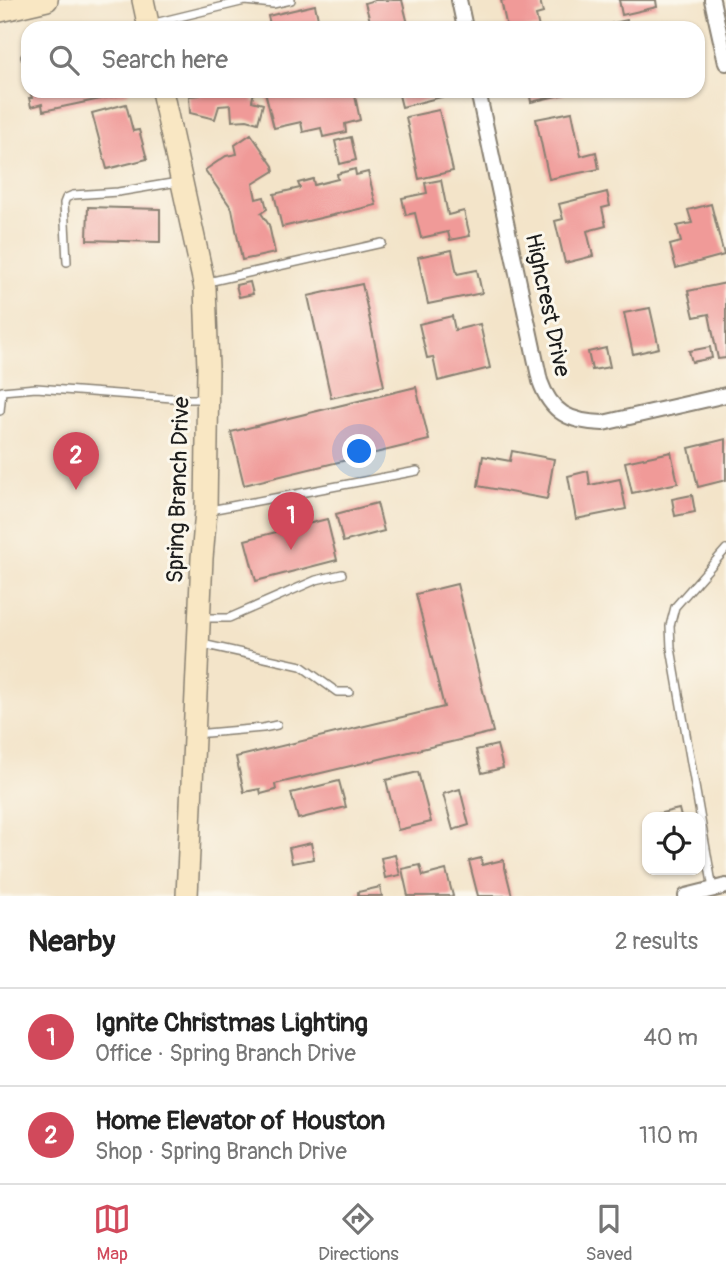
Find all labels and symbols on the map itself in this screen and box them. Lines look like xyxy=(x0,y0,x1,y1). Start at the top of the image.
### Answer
street label: Highcrest Drive xyxy=(519,231,577,380)
street label: Spring Branch Drive xyxy=(160,396,196,584)
pin: 2 xyxy=(53,432,99,490)
your location xyxy=(342,434,376,468)
pin: 1 xyxy=(268,492,314,550)

